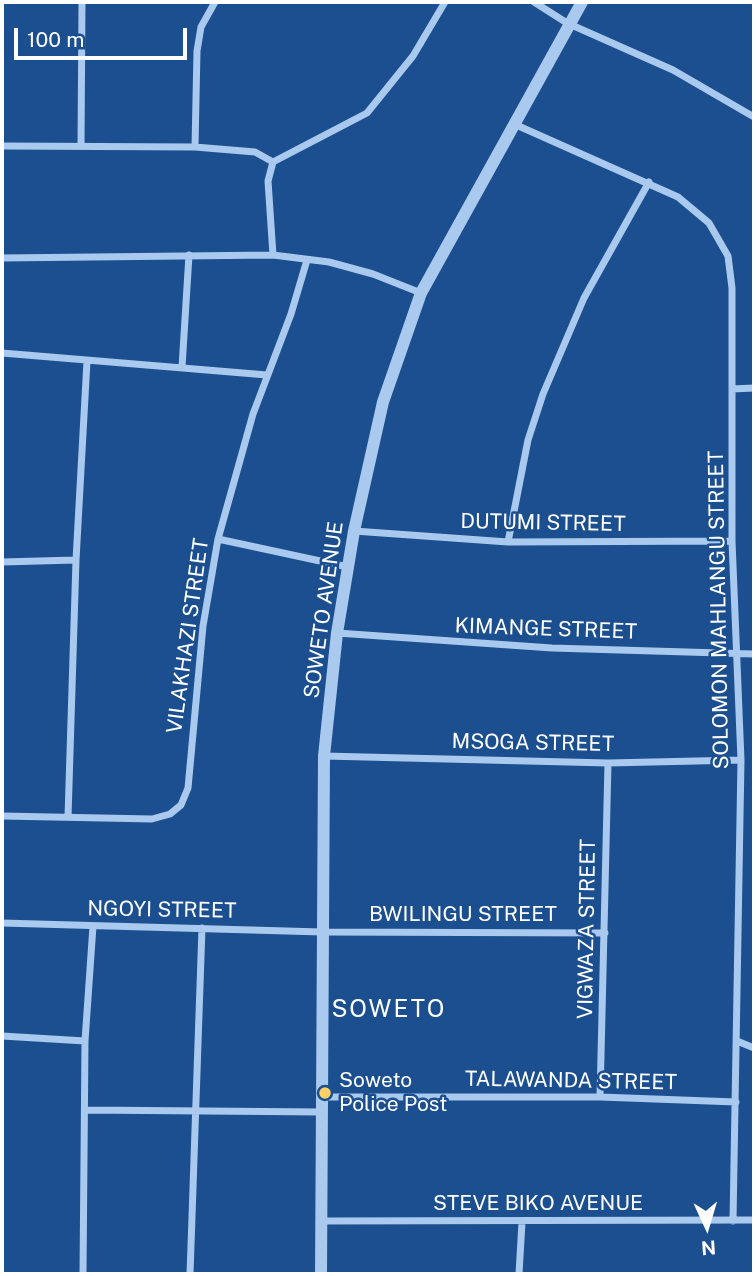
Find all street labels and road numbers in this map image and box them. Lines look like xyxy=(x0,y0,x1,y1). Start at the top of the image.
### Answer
street label: SOLOMON MAHLANGU STREET xyxy=(704,450,734,770)
street label: DUTUMI STREET xyxy=(460,509,626,537)
street label: SOWETO AVENUE xyxy=(299,520,349,700)
street label: VILAKHAZI STREET xyxy=(162,537,214,735)
street label: KIMANGE STREET xyxy=(454,613,638,645)
street label: MSOGA STREET xyxy=(451,729,615,757)
street label: VIGWAZA STREET xyxy=(573,839,601,1019)
street label: NGOYI STREET xyxy=(87,896,237,924)
street label: BWILINGU STREET xyxy=(369,902,557,928)
street label: TALAWANDA STREET xyxy=(465,1067,677,1095)
street label: STEVE BIKO AVENUE xyxy=(433,1191,643,1217)

